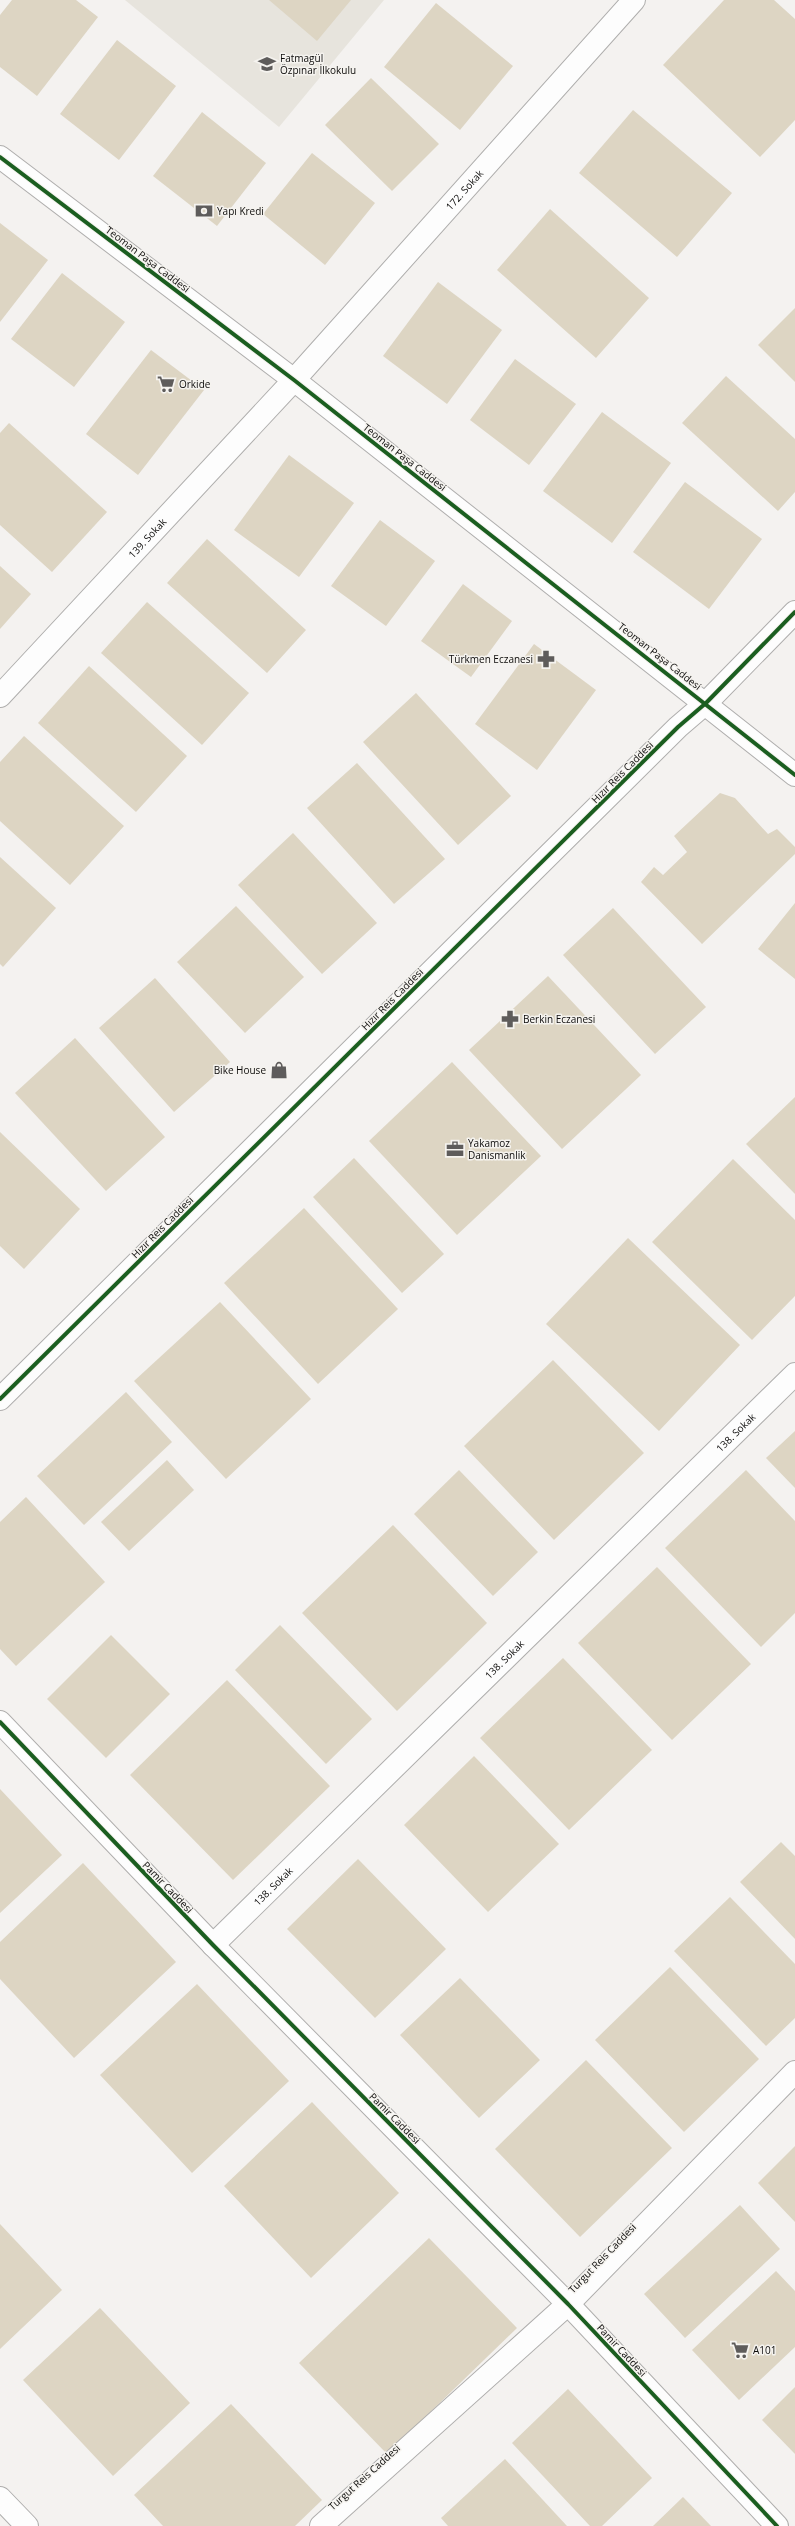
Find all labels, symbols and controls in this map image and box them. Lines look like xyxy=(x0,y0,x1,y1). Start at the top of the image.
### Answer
place label: Fatmagül Özpınar İlkokulu xyxy=(280,51,356,77)
school or university icon: Fatmagül Özpınar İlkokulu xyxy=(257,54,277,74)
street label: 172. Sokak xyxy=(442,166,487,213)
bank icon: Yapı Kredi xyxy=(194,201,214,221)
place label: Yapı Kredi xyxy=(217,204,264,218)
street label: Teoman Paşa Caddesi xyxy=(103,223,193,295)
supermarket icon: Orkide xyxy=(156,374,176,394)
place label: Orkide xyxy=(179,377,211,391)
street label: Teoman Paşa Caddesi xyxy=(360,420,450,494)
street label: 139. Sokak xyxy=(125,514,170,561)
street label: Teoman Paşa Caddesi xyxy=(615,619,705,693)
pharmacy icon: Türkmen Eczanesi xyxy=(536,649,556,669)
place label: Türkmen Eczanesi xyxy=(449,652,533,666)
street label: Hızır Reis Caddesi xyxy=(588,738,656,806)
street label: Hızır Reis Caddesi xyxy=(358,965,426,1033)
pharmacy icon: Berkin Eczanesi xyxy=(500,1009,520,1029)
place label: Berkin Eczanesi xyxy=(523,1012,595,1026)
shop icon: Bike House xyxy=(269,1060,289,1080)
place label: Bike House xyxy=(214,1063,266,1077)
place label: Yakamoz Danismanlik xyxy=(468,1136,526,1162)
office icon: Yakamoz Danismanlik xyxy=(445,1139,465,1159)
street label: Hızır Reis Caddesi xyxy=(128,1193,196,1261)
street label: 138. Sokak xyxy=(713,1409,759,1455)
street label: 138. Sokak xyxy=(481,1636,528,1682)
street label: Pamir Caddesi xyxy=(140,1858,196,1916)
street label: 138. Sokak xyxy=(250,1863,296,1909)
street label: Pamir Caddesi xyxy=(366,2089,424,2147)
street label: Turgut Reis Caddesi xyxy=(565,2220,639,2296)
street label: Pamir Caddesi xyxy=(594,2321,650,2379)
supermarket icon: A101 xyxy=(730,2340,750,2360)
place label: A101 xyxy=(753,2343,776,2357)
street label: Turgut Reis Caddesi xyxy=(325,2441,403,2513)

